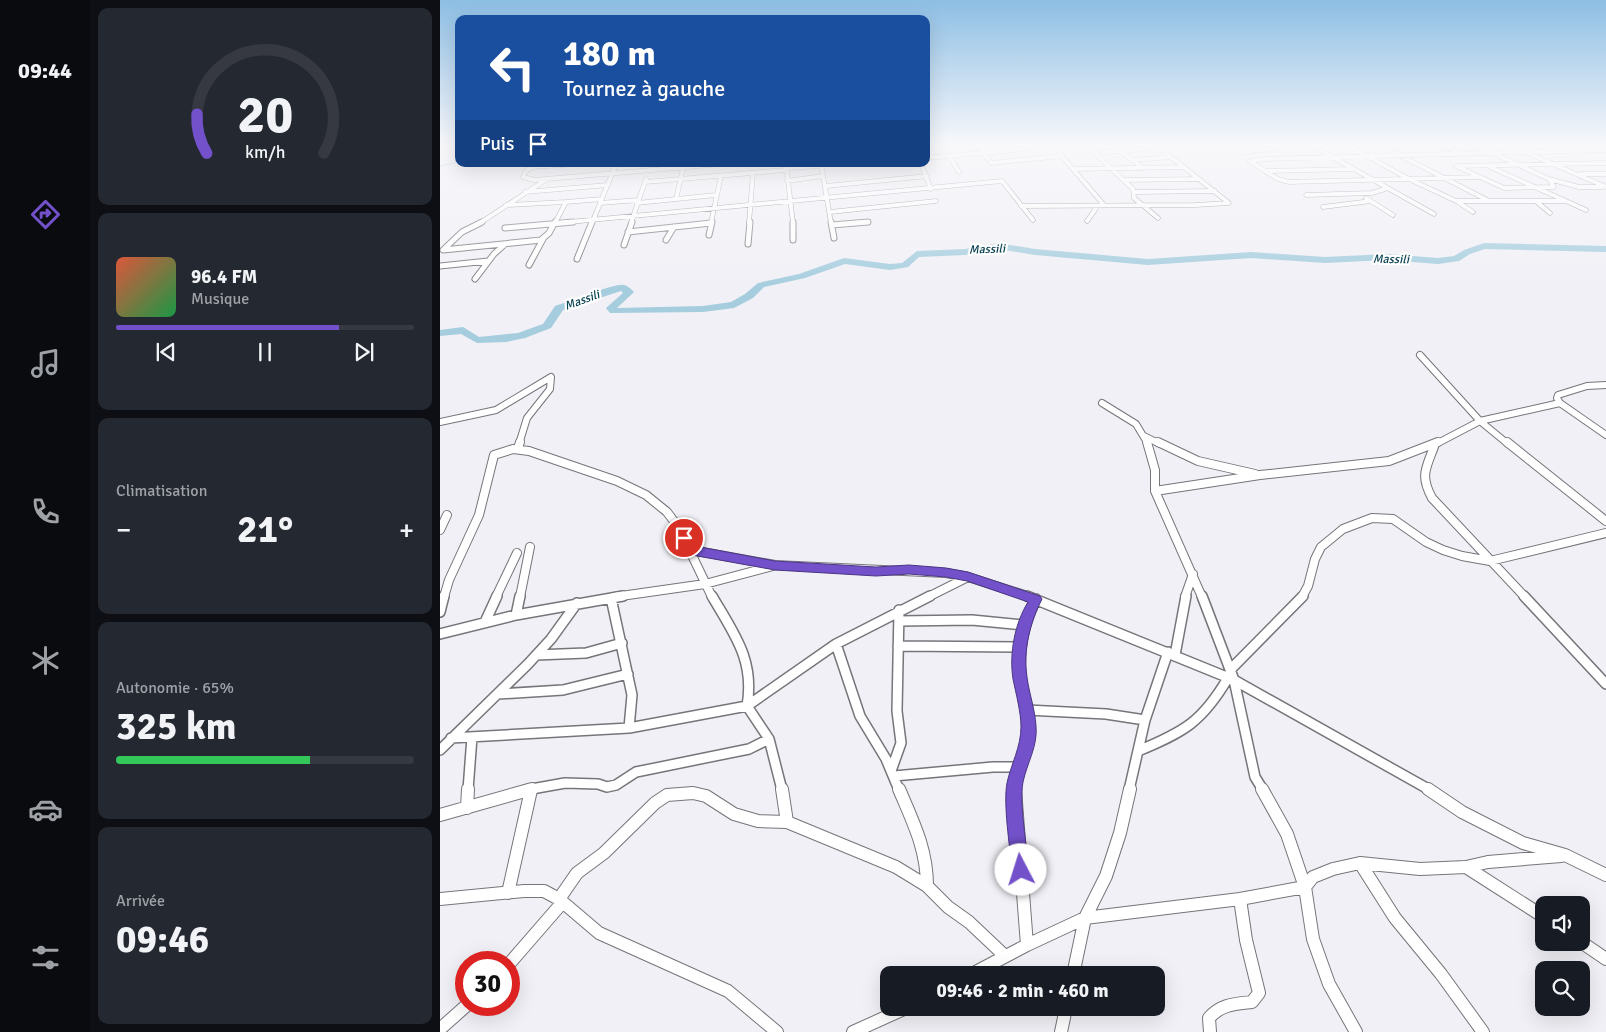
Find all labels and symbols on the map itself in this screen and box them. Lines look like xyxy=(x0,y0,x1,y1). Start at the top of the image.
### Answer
water label: Massili xyxy=(969,241,1007,258)
water label: Massili xyxy=(1373,252,1411,267)
water label: Massili xyxy=(563,287,603,314)
pin xyxy=(663,517,705,559)
position arrow xyxy=(994,843,1046,895)
speed limit sign: 30 xyxy=(455,951,520,1016)

